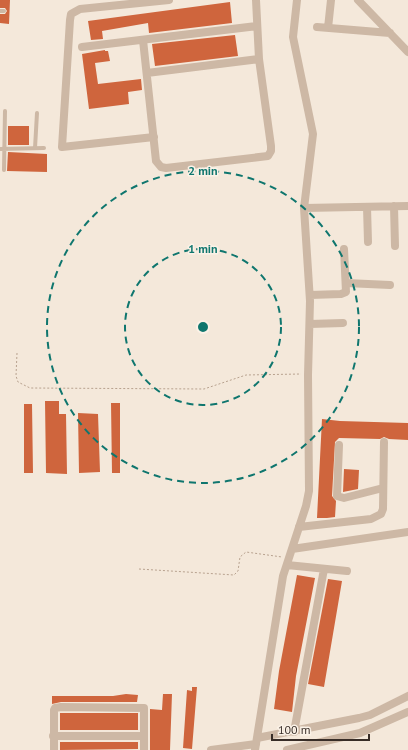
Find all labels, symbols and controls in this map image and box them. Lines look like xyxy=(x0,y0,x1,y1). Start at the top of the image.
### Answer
text: 2 min xyxy=(188,163,218,178)
text: 1 min xyxy=(188,241,218,256)
centre of rings xyxy=(196,320,210,334)
scale bar xyxy=(272,716,369,742)
text: 100 m xyxy=(278,722,311,737)

